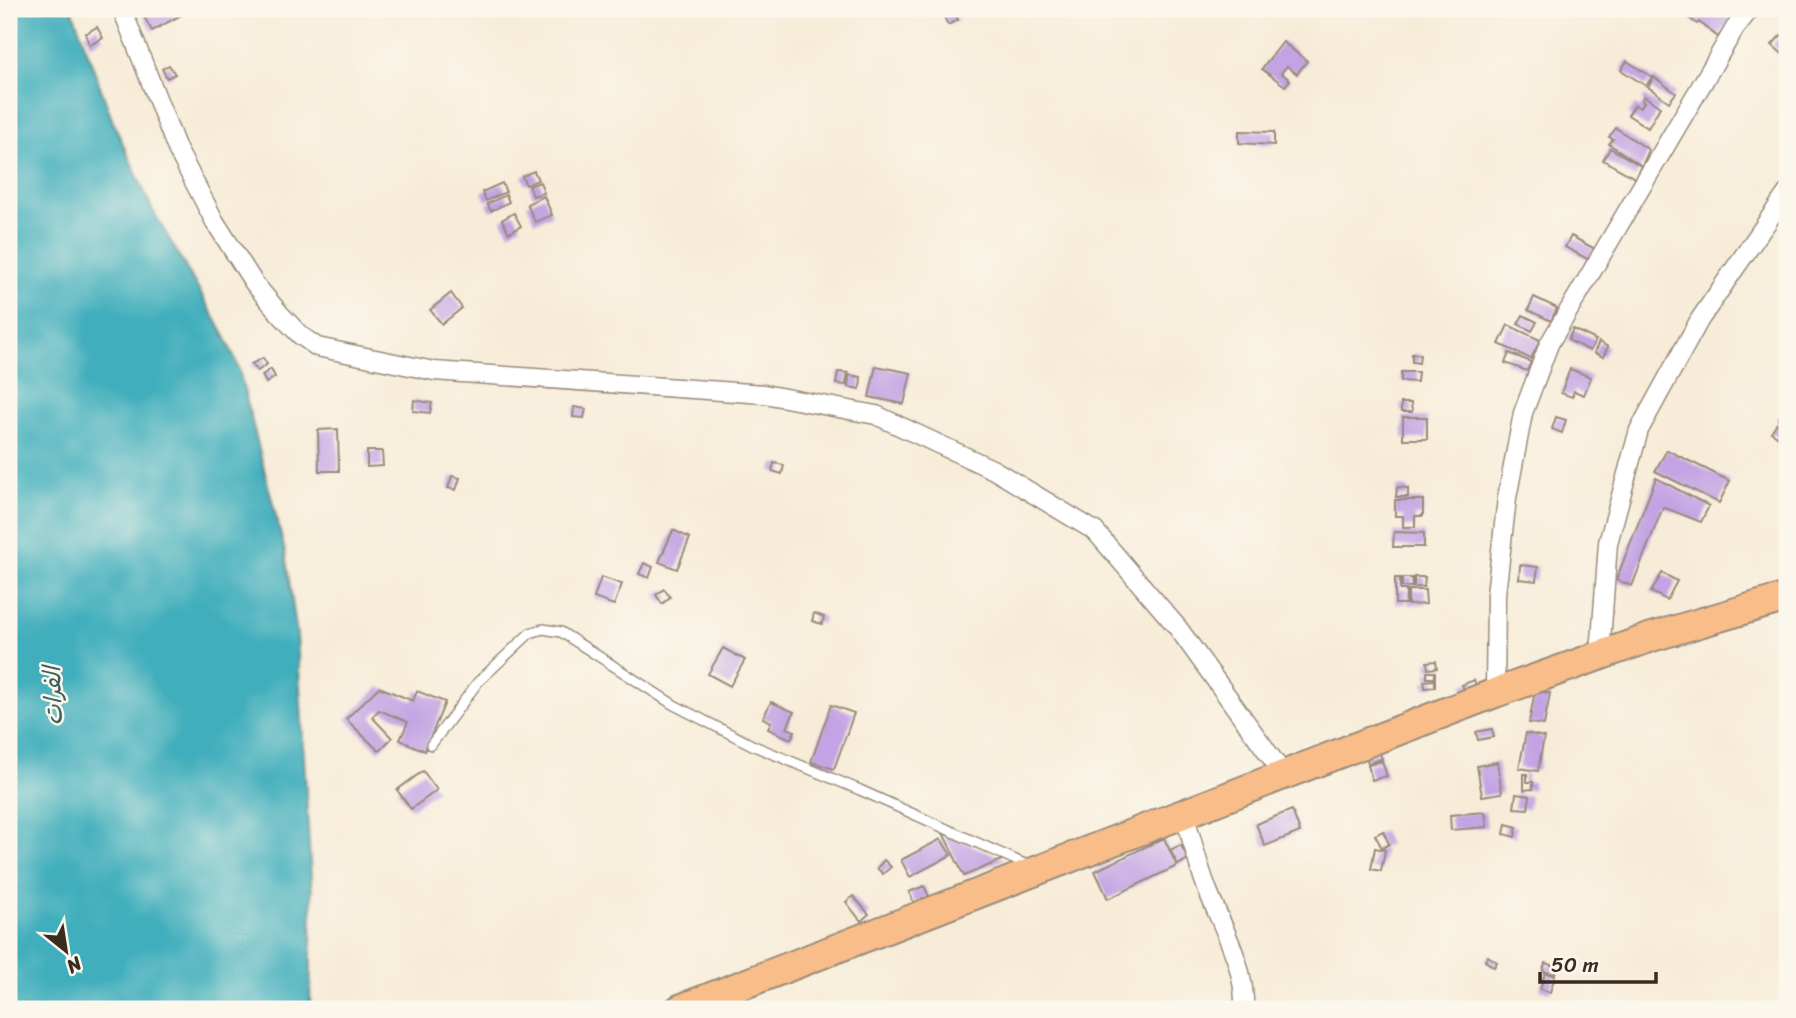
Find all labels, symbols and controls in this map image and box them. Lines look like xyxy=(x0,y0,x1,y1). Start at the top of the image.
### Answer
water label: الفرات xyxy=(31,663,75,726)
north arrow xyxy=(32,916,102,986)
scale bar xyxy=(1540,941,1656,985)
text: 50 m xyxy=(1551,946,1599,984)
text: N xyxy=(60,947,89,983)

